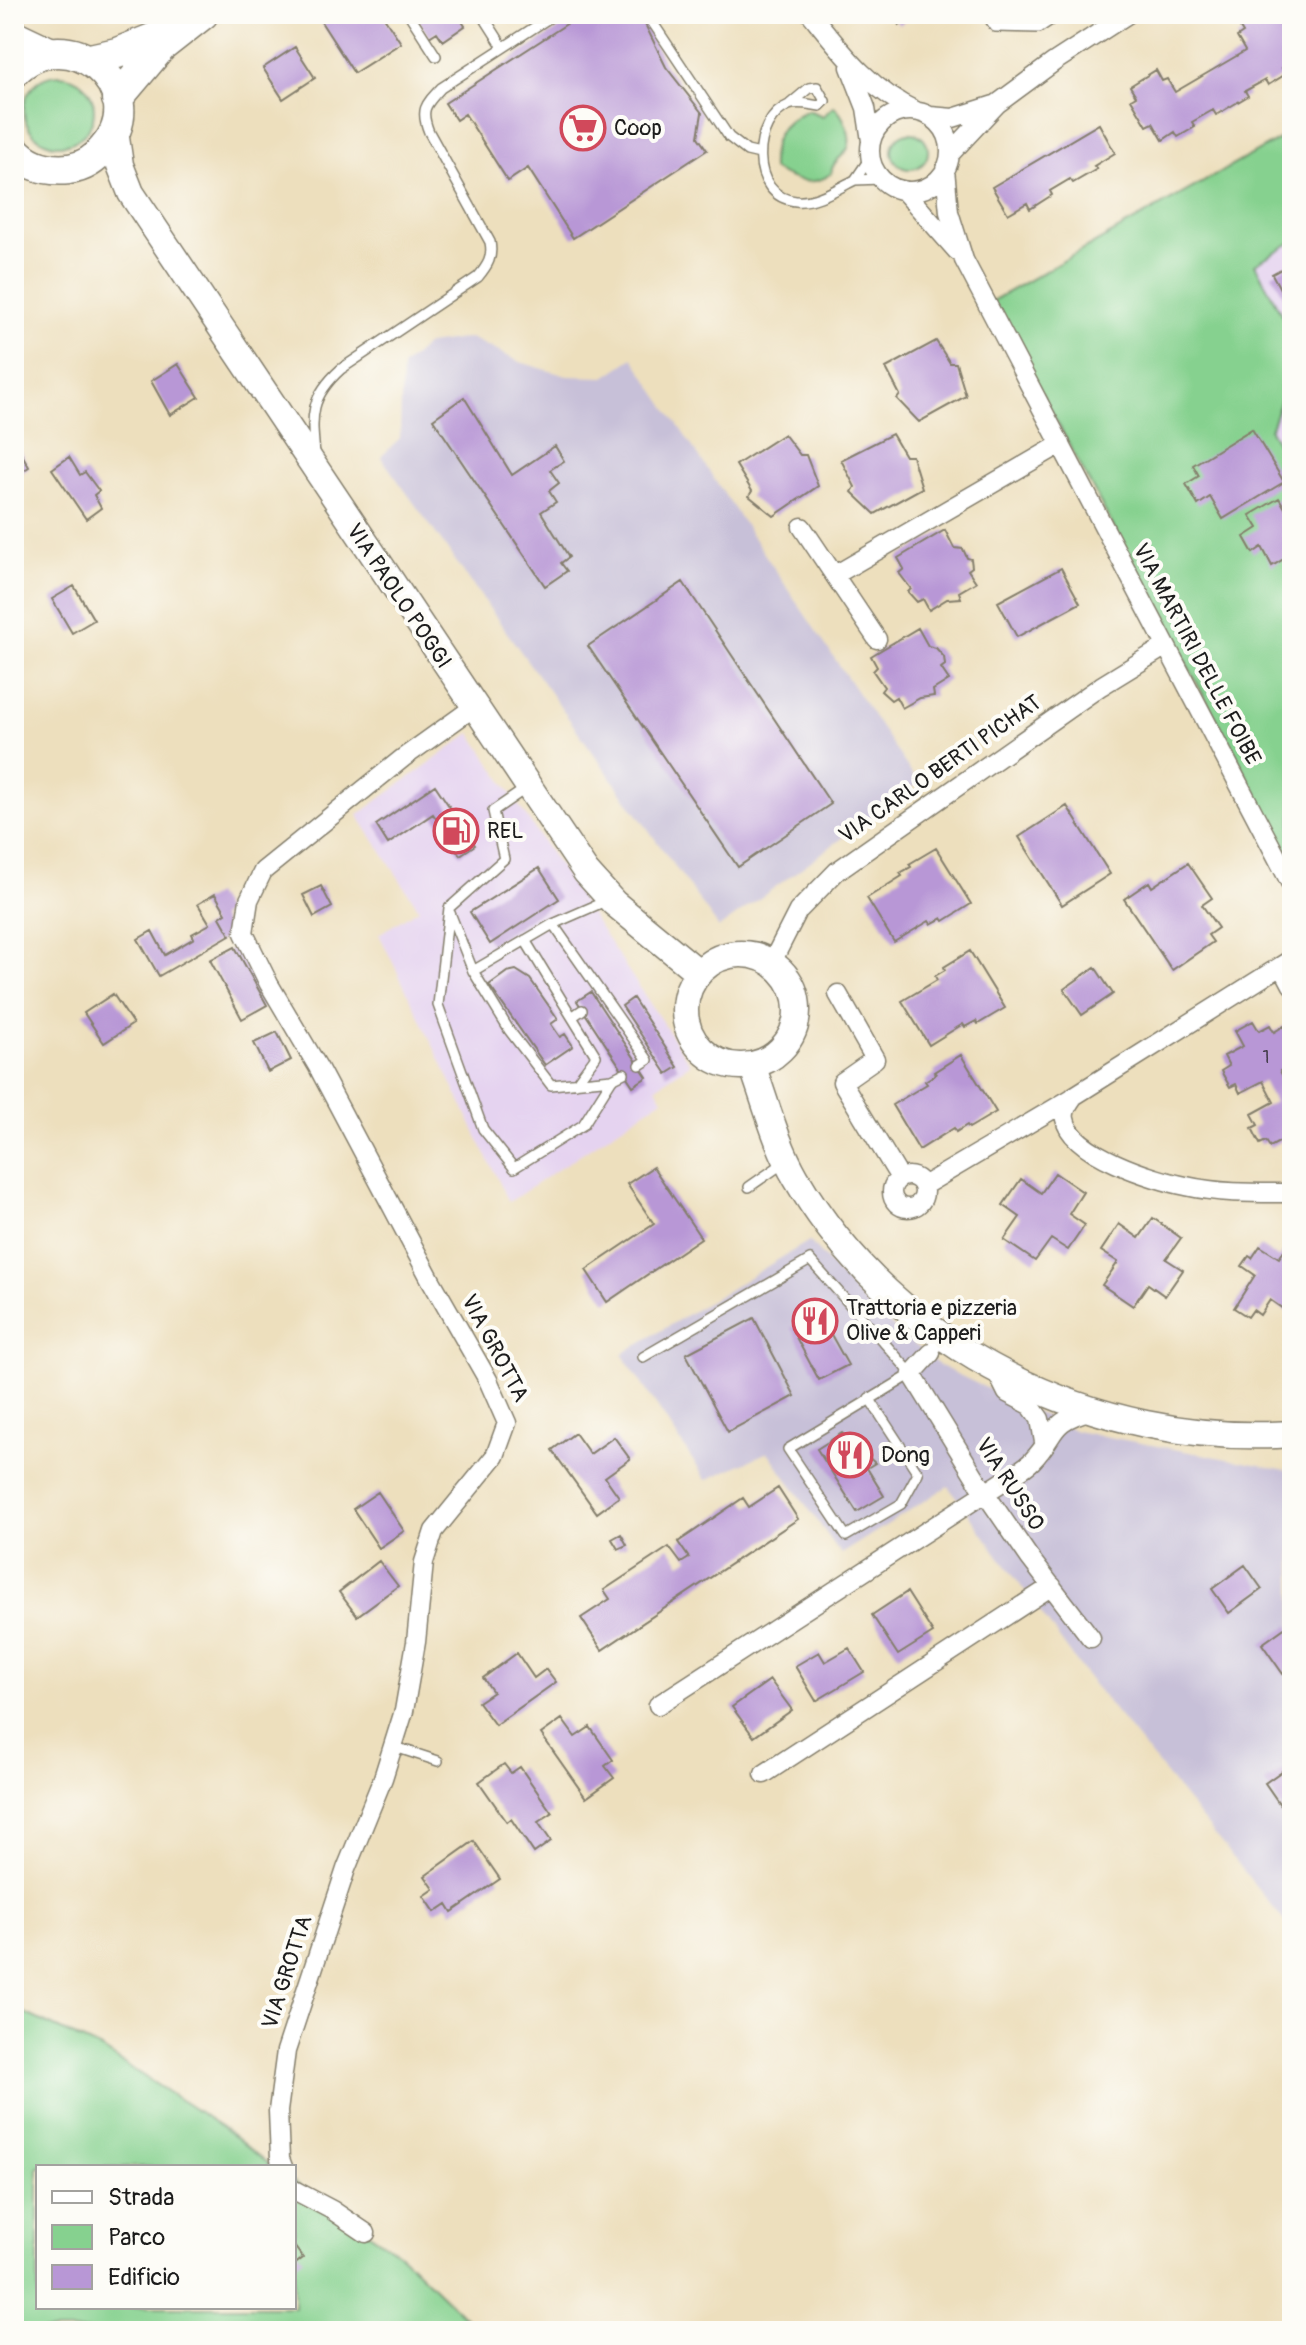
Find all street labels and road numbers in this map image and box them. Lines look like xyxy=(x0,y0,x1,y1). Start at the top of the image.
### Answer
street label: VIA PAOLO POGGI xyxy=(340,518,458,674)
street label: VIA MARTIRI DELLE FOIBE xyxy=(1127,538,1267,770)
street label: VIA CARLO BERTI PICHAT xyxy=(833,689,1047,849)
street label: VIA GROTTA xyxy=(455,1289,535,1407)
street label: VIA RUSSO xyxy=(970,1432,1050,1536)
street label: VIA GROTTA xyxy=(255,1912,319,2032)

